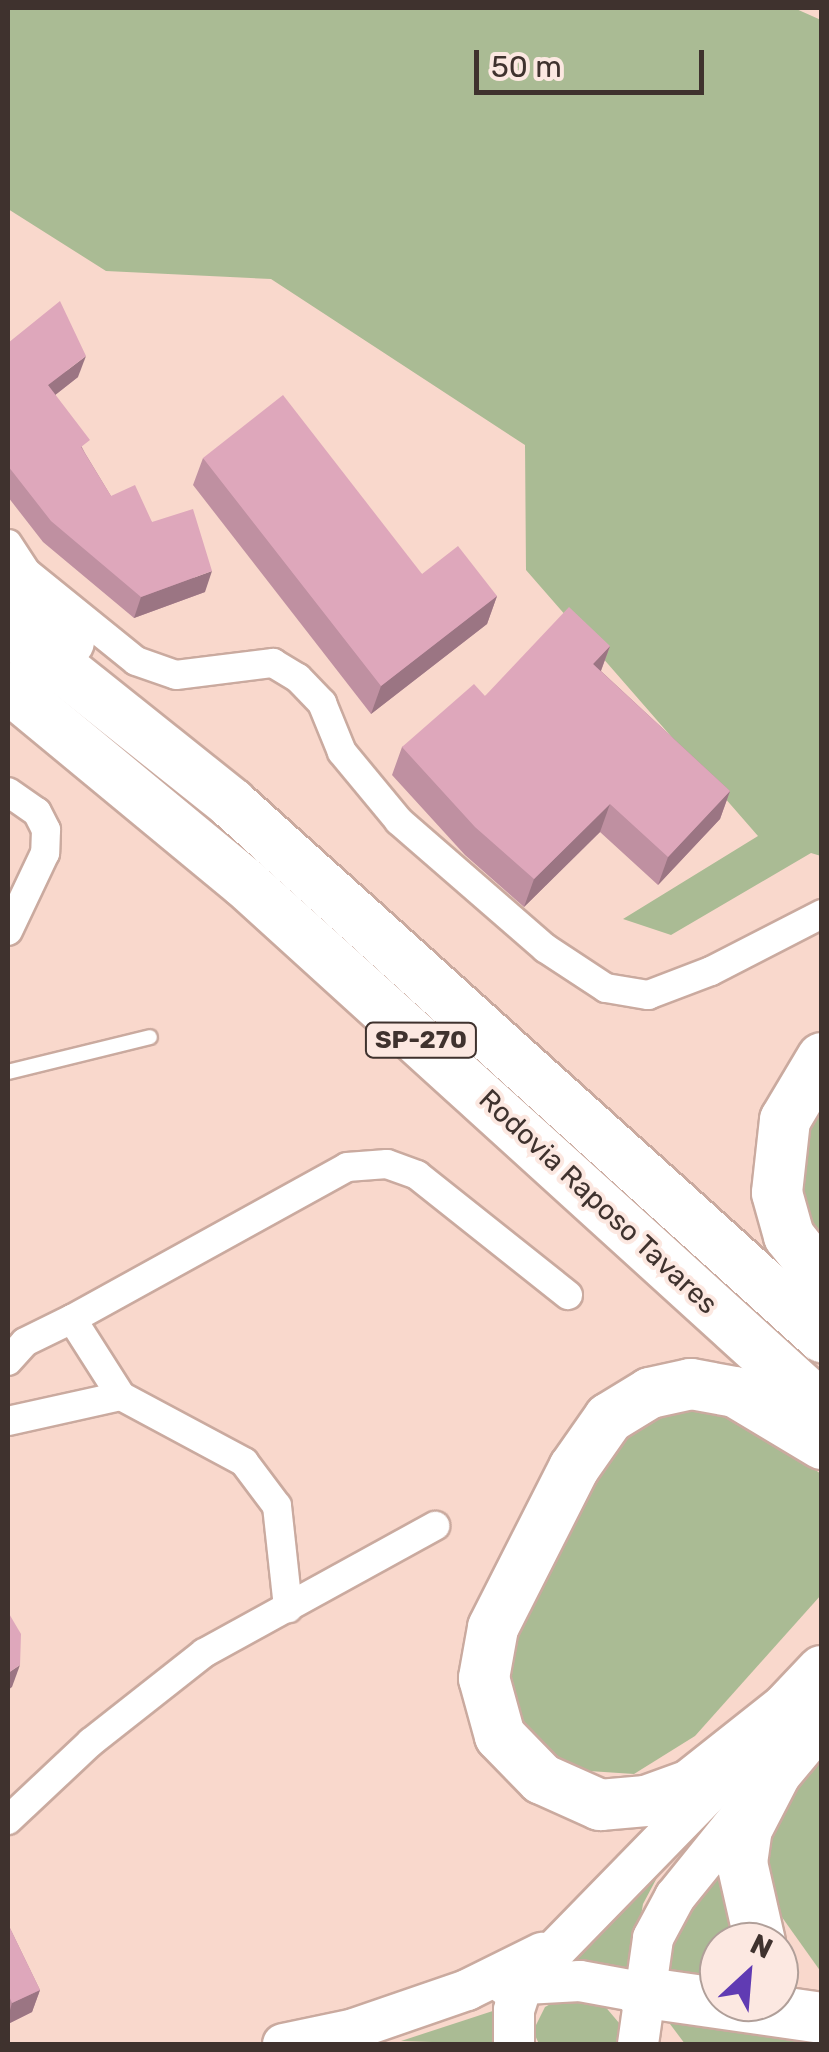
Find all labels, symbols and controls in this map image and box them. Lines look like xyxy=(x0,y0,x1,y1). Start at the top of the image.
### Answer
scale bar xyxy=(479,30,709,92)
text: 50 m xyxy=(491,49,562,85)
road number: SP-270 xyxy=(364,1020,478,1060)
street label: Rodovia Raposo Tavares xyxy=(472,1083,724,1321)
north arrow xyxy=(699,1922,799,2022)
text: N xyxy=(745,1927,778,1966)

